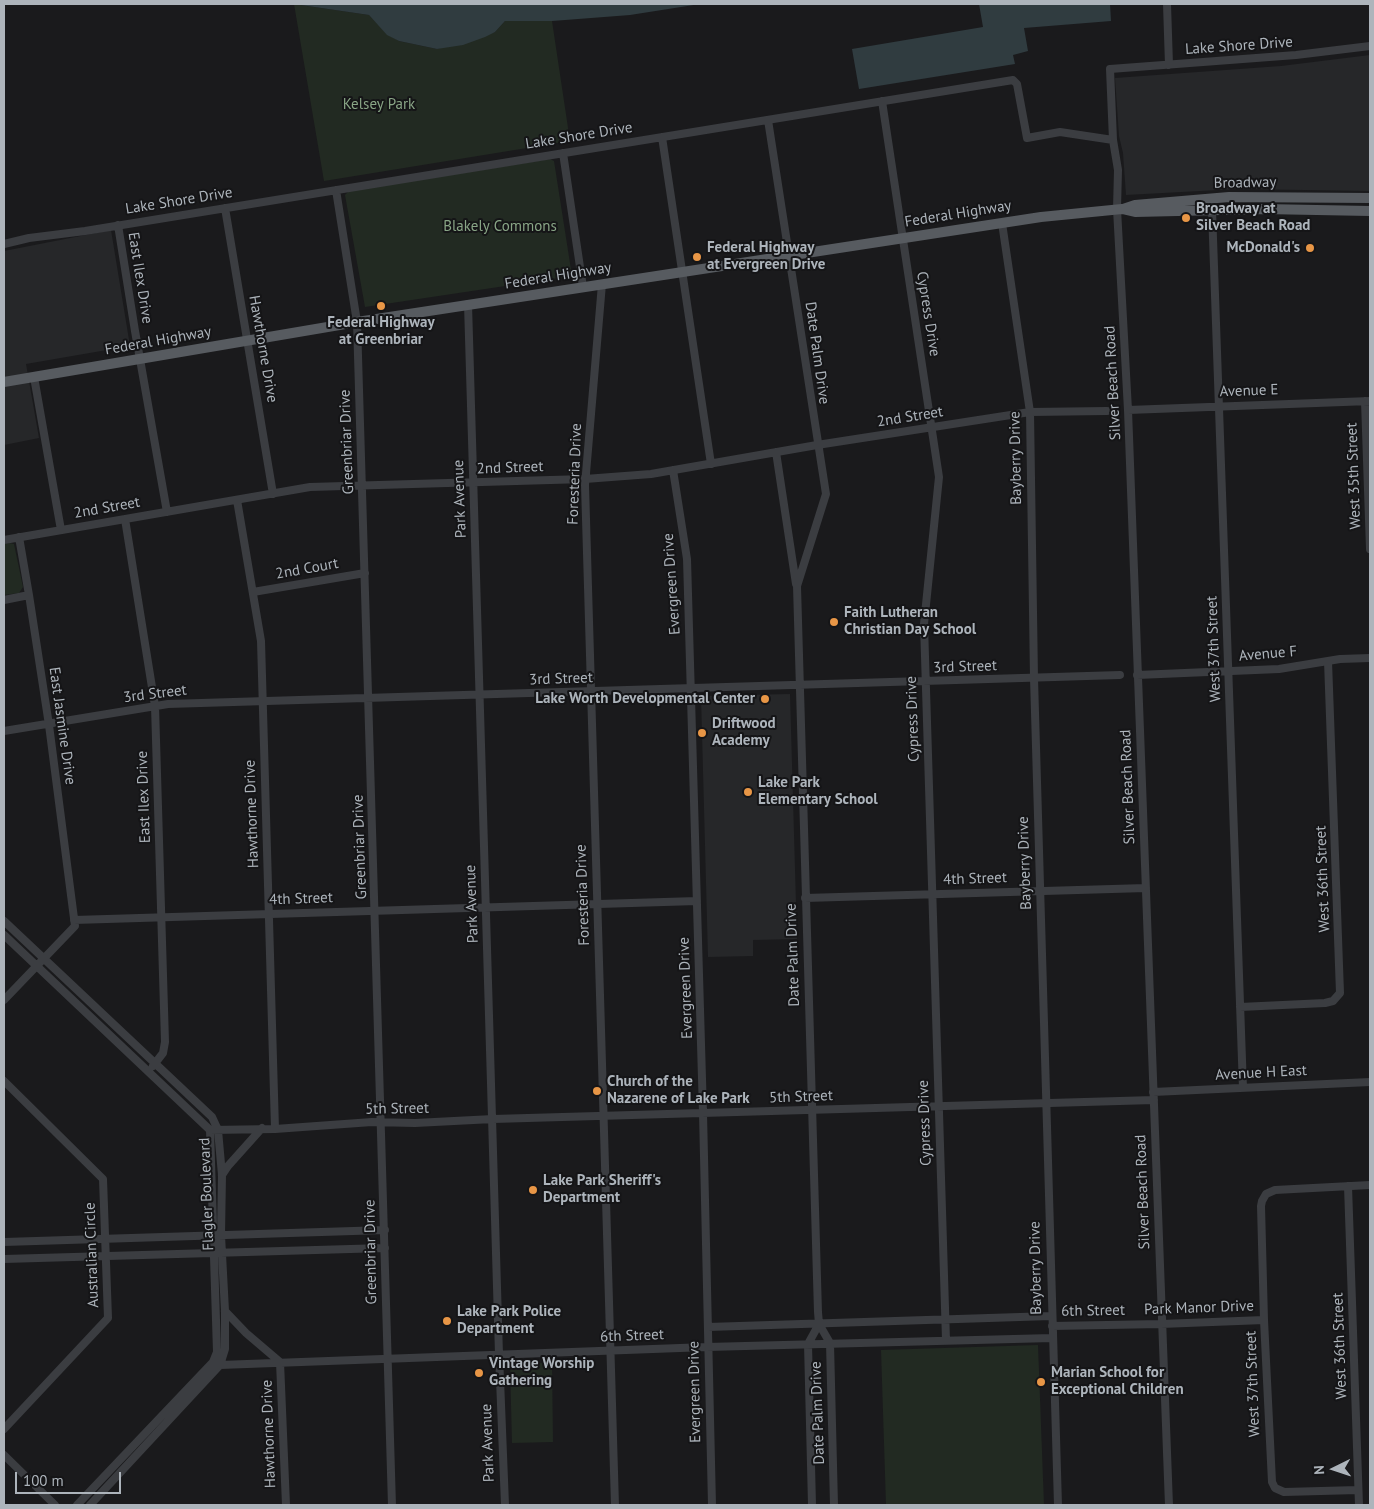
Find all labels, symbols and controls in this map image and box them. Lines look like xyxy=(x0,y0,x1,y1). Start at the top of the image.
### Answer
street label: Lake Shore Drive xyxy=(1184,33,1294,59)
park label: Kelsey Park xyxy=(343,96,415,114)
street label: Lake Shore Drive xyxy=(524,119,634,153)
street label: Broadway xyxy=(1213,173,1277,193)
street label: Lake Shore Drive xyxy=(124,184,234,218)
street label: Federal Highway xyxy=(903,197,1013,231)
place label: Broadway at Silver Beach Road xyxy=(1196,200,1310,235)
marker: Broadway at Silver Beach Road xyxy=(1180,212,1192,224)
park label: Blakely Commons xyxy=(443,218,557,236)
street label: East Ilex Drive xyxy=(124,231,156,325)
place label: Federal Highway at Evergreen Drive xyxy=(707,239,825,274)
place label: McDonald's xyxy=(1227,239,1300,257)
marker: McDonald's xyxy=(1304,242,1316,254)
marker: Federal Highway at Evergreen Drive xyxy=(691,251,703,263)
street label: Federal Highway xyxy=(503,259,613,293)
street label: Cypress Drive xyxy=(912,270,944,358)
street label: Hawthorne Drive xyxy=(245,294,281,404)
marker: Federal Highway at Greenbriar xyxy=(375,300,387,312)
street label: Date Palm Drive xyxy=(801,301,833,405)
place label: Federal Highway at Greenbriar xyxy=(327,314,435,349)
street label: Federal Highway xyxy=(103,323,213,359)
street label: Silver Beach Road xyxy=(1101,325,1125,441)
street label: Avenue E xyxy=(1219,381,1279,401)
street label: Greenbriar Drive xyxy=(336,389,358,495)
street label: 2nd Street xyxy=(876,403,944,431)
street label: Bayberry Drive xyxy=(1006,411,1026,505)
street label: West 35th Street xyxy=(1343,422,1365,530)
street label: Foresteria Drive xyxy=(564,423,586,525)
street label: 2nd Street xyxy=(476,458,544,478)
street label: Park Avenue xyxy=(450,459,470,539)
street label: 2nd Street xyxy=(73,493,141,523)
street label: Evergreen Drive xyxy=(659,533,685,635)
street label: 2nd Court xyxy=(274,555,340,583)
street label: West 37th Street xyxy=(1203,596,1225,702)
place label: Faith Lutheran Christian Day School xyxy=(844,604,976,639)
marker: Faith Lutheran Christian Day School xyxy=(828,616,840,628)
street label: Avenue F xyxy=(1238,642,1298,666)
street label: 3rd Street xyxy=(933,657,997,677)
street label: East Jasmine Drive xyxy=(45,666,79,786)
street label: 3rd Street xyxy=(529,669,593,689)
street label: Cypress Drive xyxy=(903,676,923,762)
street label: 3rd Street xyxy=(122,681,188,707)
place label: Lake Worth Developmental Center xyxy=(535,690,755,708)
marker: Lake Worth Developmental Center xyxy=(759,693,771,705)
place label: Driftwood Academy xyxy=(712,715,776,750)
marker: Driftwood Academy xyxy=(696,727,708,739)
street label: Silver Beach Road xyxy=(1117,729,1139,845)
street label: East Ilex Drive xyxy=(133,751,155,843)
street label: Hawthorne Drive xyxy=(241,760,263,868)
place label: Lake Park Elementary School xyxy=(758,774,878,809)
marker: Lake Park Elementary School xyxy=(742,786,754,798)
street label: Greenbriar Drive xyxy=(349,794,371,900)
street label: Bayberry Drive xyxy=(1014,816,1036,910)
street label: West 36th Street xyxy=(1312,825,1334,933)
street label: Foresteria Drive xyxy=(572,844,594,946)
street label: Park Avenue xyxy=(462,864,482,944)
street label: 4th Street xyxy=(943,869,1007,889)
street label: 4th Street xyxy=(269,889,333,909)
street label: Date Palm Drive xyxy=(782,903,804,1007)
street label: Evergreen Drive xyxy=(675,937,697,1039)
street label: Avenue H East xyxy=(1215,1062,1307,1084)
place label: Church of the Nazarene of Lake Park xyxy=(607,1073,750,1108)
street label: Cypress Drive xyxy=(915,1080,935,1166)
marker: Church of the Nazarene of Lake Park xyxy=(591,1085,603,1097)
street label: 5th Street xyxy=(769,1087,833,1107)
street label: 5th Street xyxy=(365,1099,429,1119)
street label: Silver Beach Road xyxy=(1132,1134,1154,1250)
street label: Flagler Boulevard xyxy=(196,1137,218,1251)
place label: Lake Park Sheriff's Department xyxy=(543,1172,661,1207)
marker: Lake Park Sheriff's Department xyxy=(527,1184,539,1196)
street label: Greenbriar Drive xyxy=(361,1199,381,1305)
street label: Australian Circle xyxy=(81,1202,103,1308)
street label: Bayberry Drive xyxy=(1026,1221,1046,1315)
street label: West 36th Street xyxy=(1329,1292,1351,1400)
street label: Park Manor Drive xyxy=(1144,1297,1254,1319)
street label: 6th Street xyxy=(1061,1301,1125,1321)
place label: Lake Park Police Department xyxy=(457,1303,561,1338)
marker: Lake Park Police Department xyxy=(441,1315,453,1327)
street label: 6th Street xyxy=(600,1326,664,1346)
street label: West 37th Street xyxy=(1242,1331,1264,1437)
street label: Evergreen Drive xyxy=(685,1341,705,1443)
place label: Vintage Worship Gathering xyxy=(489,1355,594,1390)
street label: Date Palm Drive xyxy=(807,1361,829,1465)
place label: Marian School for Exceptional Children xyxy=(1051,1364,1184,1399)
marker: Vintage Worship Gathering xyxy=(473,1367,485,1379)
marker: Marian School for Exceptional Children xyxy=(1035,1376,1047,1388)
street label: Hawthorne Drive xyxy=(258,1380,280,1488)
street label: Park Avenue xyxy=(478,1403,498,1483)
north arrow xyxy=(1309,1444,1359,1494)
scale bar xyxy=(18,1462,124,1494)
text: N xyxy=(1310,1465,1328,1475)
text: 100 m xyxy=(23,1471,64,1490)

